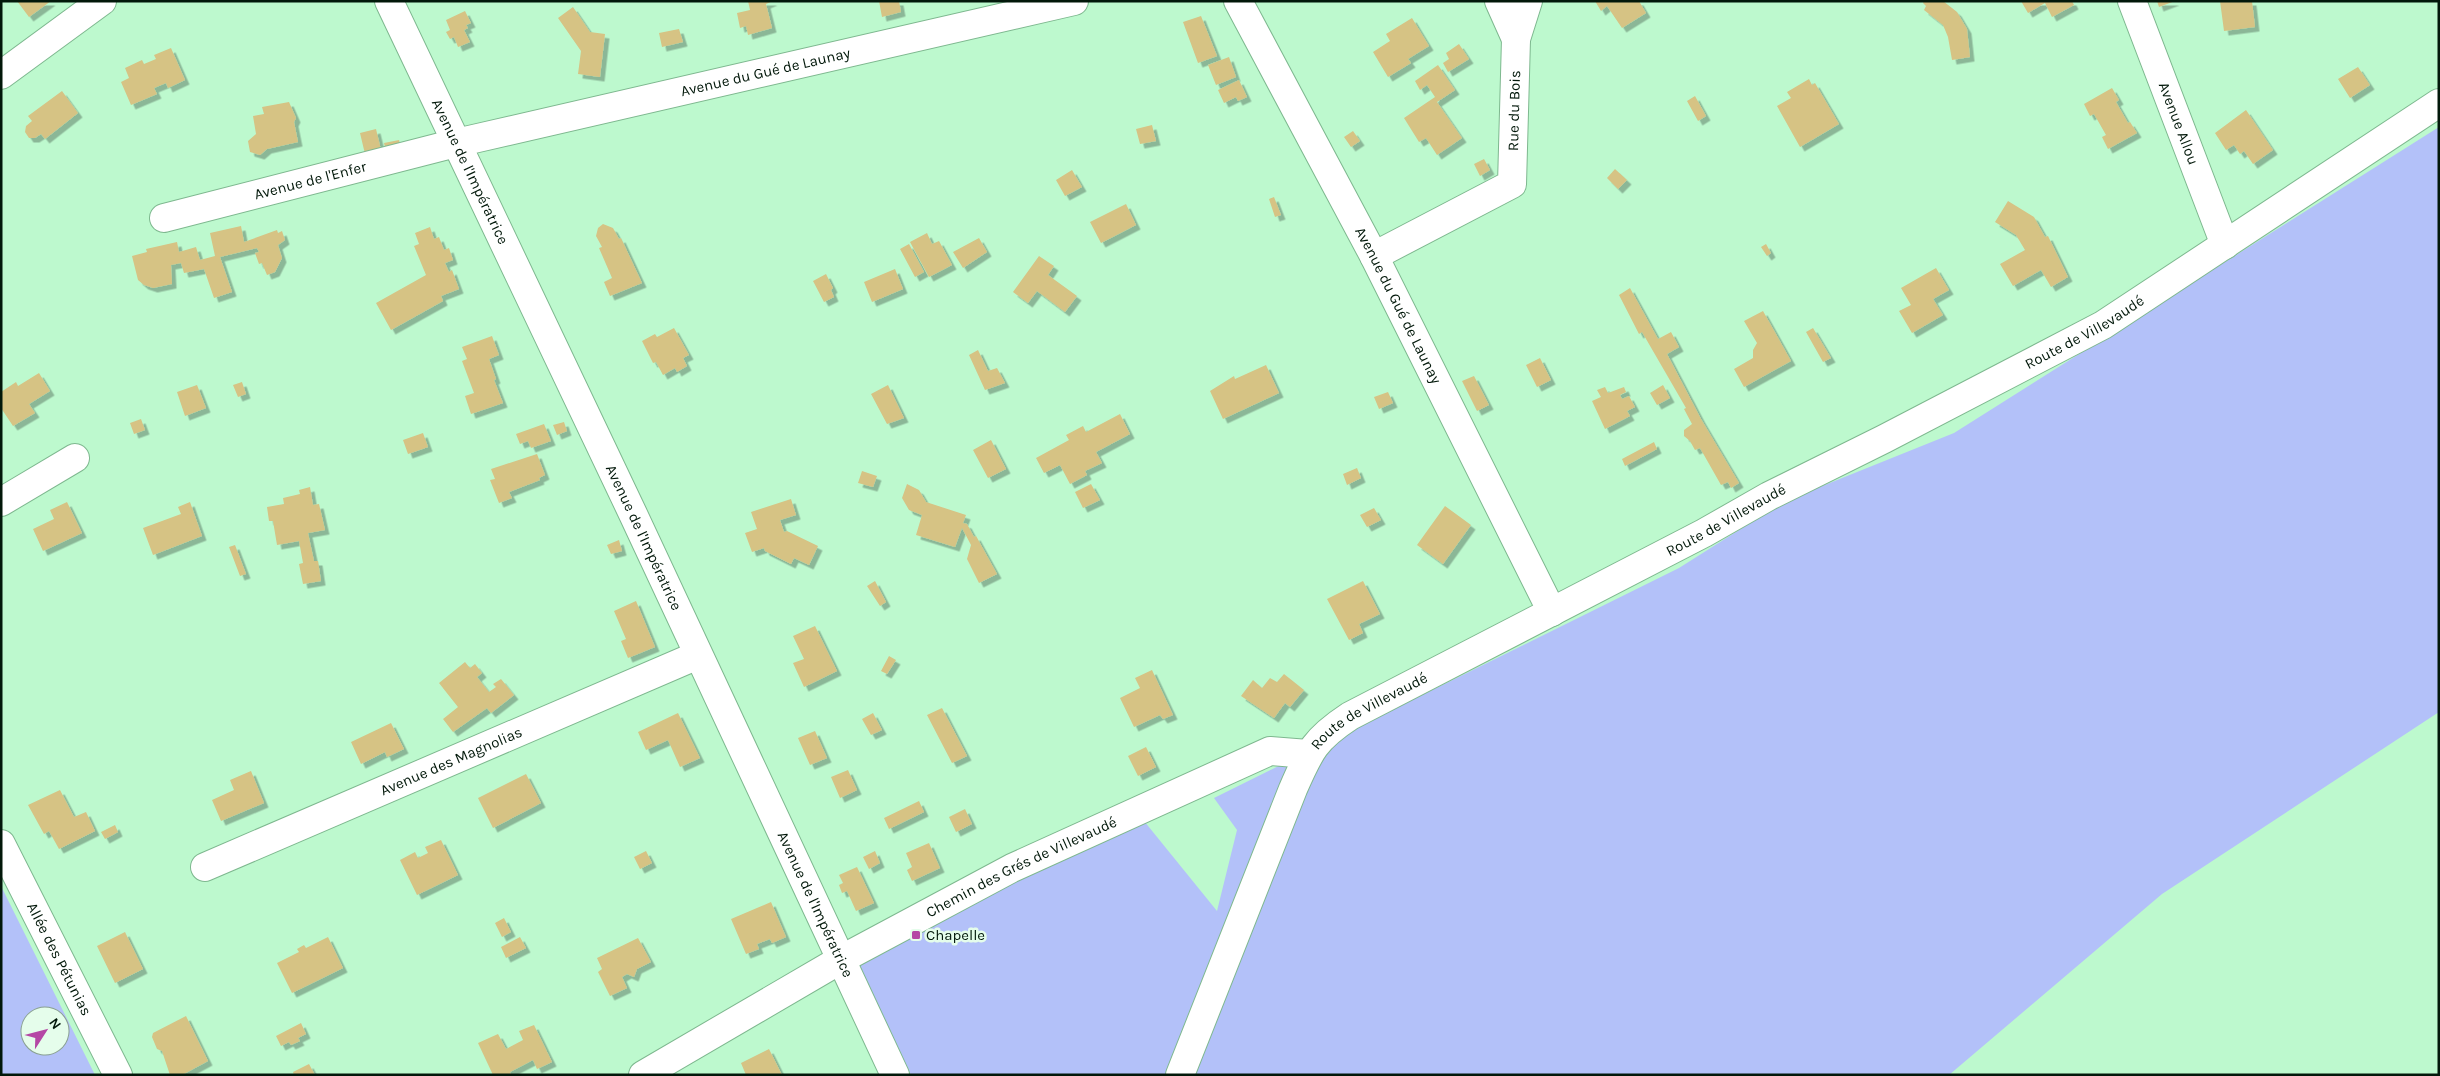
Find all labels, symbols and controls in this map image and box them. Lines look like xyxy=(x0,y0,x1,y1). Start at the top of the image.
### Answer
street label: Avenue du Gué de Launay xyxy=(679,44,852,100)
street label: Rue du Bois xyxy=(1504,70,1524,151)
street label: Avenue Allou xyxy=(2155,79,2203,167)
street label: Avenue de l'Impératrice xyxy=(428,96,512,247)
street label: Avenue de l'Enfer xyxy=(252,157,369,203)
street label: Avenue du Gué de Launay xyxy=(1351,224,1445,387)
street label: Route de Villevaudé xyxy=(2022,291,2147,373)
street label: Avenue de l'Impératrice xyxy=(602,462,686,613)
street label: Route de Villevaudé xyxy=(1663,480,1789,560)
street label: Route de Villevaudé xyxy=(1307,669,1430,753)
street label: Avenue des Magnolias xyxy=(378,723,525,800)
street label: Chemin des Grés de Villevaudé xyxy=(923,813,1119,921)
street label: Avenue de l'Impératrice xyxy=(774,829,857,980)
street label: Allée des Pétunias xyxy=(23,899,95,1019)
place label: Chapelle xyxy=(926,926,985,944)
marker: Chapelle xyxy=(910,929,922,941)
north arrow xyxy=(20,1006,70,1056)
text: N xyxy=(45,1015,65,1033)

